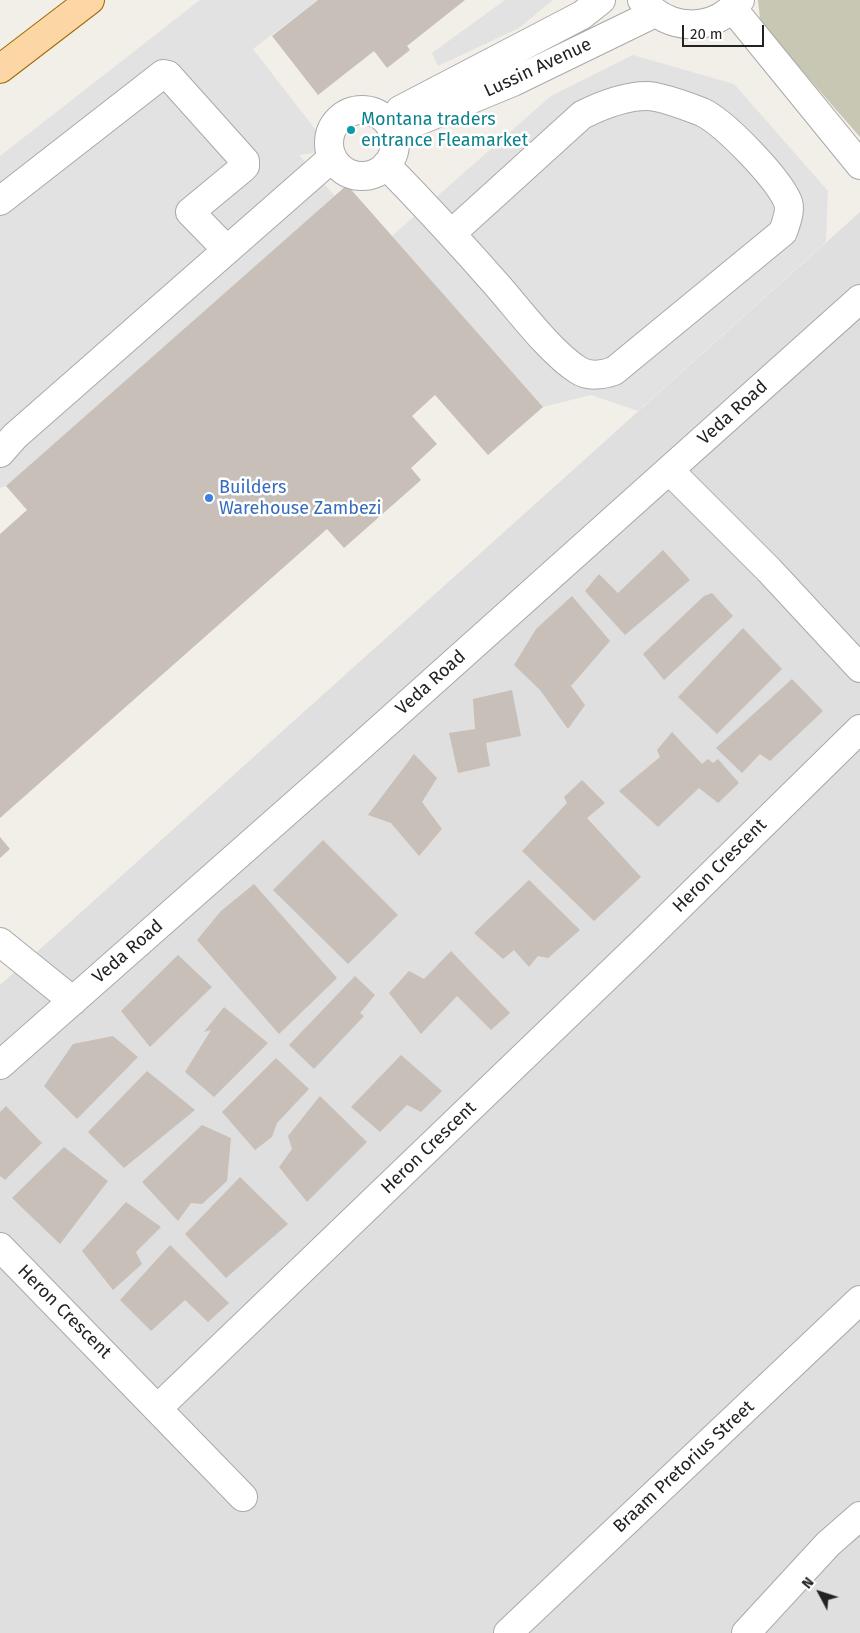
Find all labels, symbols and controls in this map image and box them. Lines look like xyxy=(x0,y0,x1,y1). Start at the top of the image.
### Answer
scale bar xyxy=(685,15,768,47)
text: 20 m xyxy=(690,25,723,43)
street label: Lussin Avenue xyxy=(481,34,595,102)
place label: Montana traders entrance Fleamarket xyxy=(361,109,528,152)
marker: Montana traders entrance Fleamarket xyxy=(345,124,357,136)
street label: Veda Road xyxy=(694,376,772,450)
place label: Builders Warehouse Zambezi xyxy=(219,477,382,520)
marker: Builders Warehouse Zambezi xyxy=(203,492,215,504)
street label: Veda Road xyxy=(392,646,470,720)
street label: Heron Crescent xyxy=(669,815,771,917)
street label: Veda Road xyxy=(88,916,168,988)
street label: Heron Crescent xyxy=(377,1097,481,1199)
street label: Heron Crescent xyxy=(13,1261,115,1363)
street label: Braam Pretorius Street xyxy=(609,1396,759,1538)
north arrow xyxy=(795,1568,845,1618)
text: N xyxy=(799,1574,818,1592)

